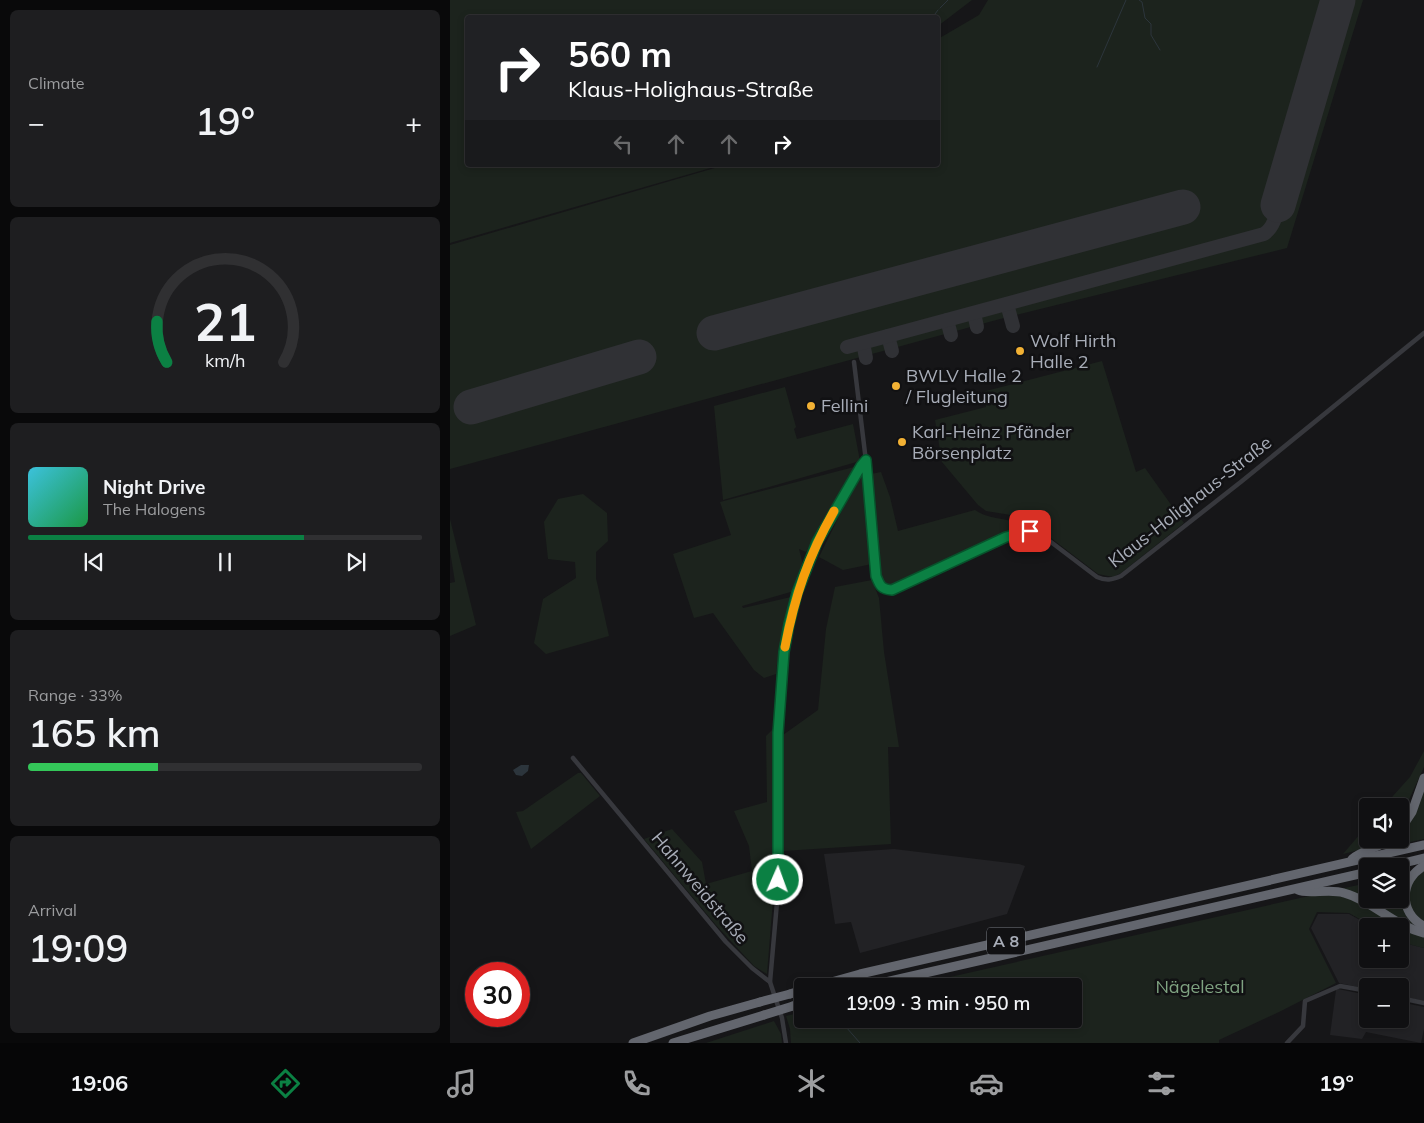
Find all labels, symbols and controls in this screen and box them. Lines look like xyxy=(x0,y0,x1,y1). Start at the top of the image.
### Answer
text: 560 m xyxy=(568,32,672,76)
icon: right xyxy=(485,35,550,100)
text: Climate xyxy=(28,73,84,93)
text: Klaus-Holighaus-Straße xyxy=(568,75,814,103)
text: 19° xyxy=(195,97,255,145)
text: − xyxy=(28,105,45,140)
text: + xyxy=(405,105,422,140)
icon: left xyxy=(609,130,637,158)
icon: ahead xyxy=(662,130,690,158)
icon: ahead xyxy=(715,130,743,158)
icon: right xyxy=(768,130,796,158)
text: 21 xyxy=(194,289,256,354)
place label: Wolf Hirth Halle 2 xyxy=(1030,329,1116,373)
marker: Wolf Hirth Halle 2 xyxy=(1014,345,1026,357)
text: km/h xyxy=(205,349,245,371)
place label: BWLV Halle 2 / Flugleitung xyxy=(905,364,1022,408)
marker: BWLV Halle 2 / Flugleitung xyxy=(890,380,902,392)
place label: Fellini xyxy=(821,394,868,417)
marker: Fellini xyxy=(805,400,817,412)
place label: Karl-Heinz Pfänder Börsenplatz xyxy=(912,420,1072,464)
street label: Klaus-Holighaus-Straße xyxy=(1103,431,1276,573)
marker: Karl-Heinz Pfänder Börsenplatz xyxy=(896,436,908,448)
text: Night Drive xyxy=(103,475,205,499)
text: The Halogens xyxy=(103,499,205,519)
pin xyxy=(1009,510,1051,552)
icon: arrive xyxy=(1016,517,1044,545)
icon: previous xyxy=(80,548,108,576)
icon: pause xyxy=(211,548,239,576)
icon: next xyxy=(342,548,370,576)
text: Range · 33% xyxy=(28,685,123,705)
text: 165 km xyxy=(28,709,161,757)
map controls xyxy=(1359,798,1409,1028)
button: sound xyxy=(1359,798,1409,848)
street label: Hahnweidstraße xyxy=(647,827,754,949)
position arrow xyxy=(751,853,803,905)
button: layers xyxy=(1359,858,1409,908)
text: Arrival xyxy=(28,900,77,920)
button: + xyxy=(1359,918,1409,968)
text: 19:09 xyxy=(28,924,128,972)
road number: A 8 xyxy=(987,928,1025,954)
speed limit sign: 30 xyxy=(465,962,530,1027)
park label: Nägelestal xyxy=(1155,975,1245,998)
button: − xyxy=(1359,978,1409,1028)
text: 19:09 · 3 min · 950 m xyxy=(845,991,1031,1015)
icon: directions xyxy=(268,1066,303,1101)
icon: music xyxy=(444,1066,479,1101)
icon: phone xyxy=(619,1066,654,1101)
icon: climate xyxy=(794,1066,829,1101)
icon: car xyxy=(969,1066,1004,1101)
icon: filters xyxy=(1144,1066,1179,1101)
text: 19:06 xyxy=(70,1069,128,1097)
text: 19° xyxy=(1319,1069,1354,1097)

